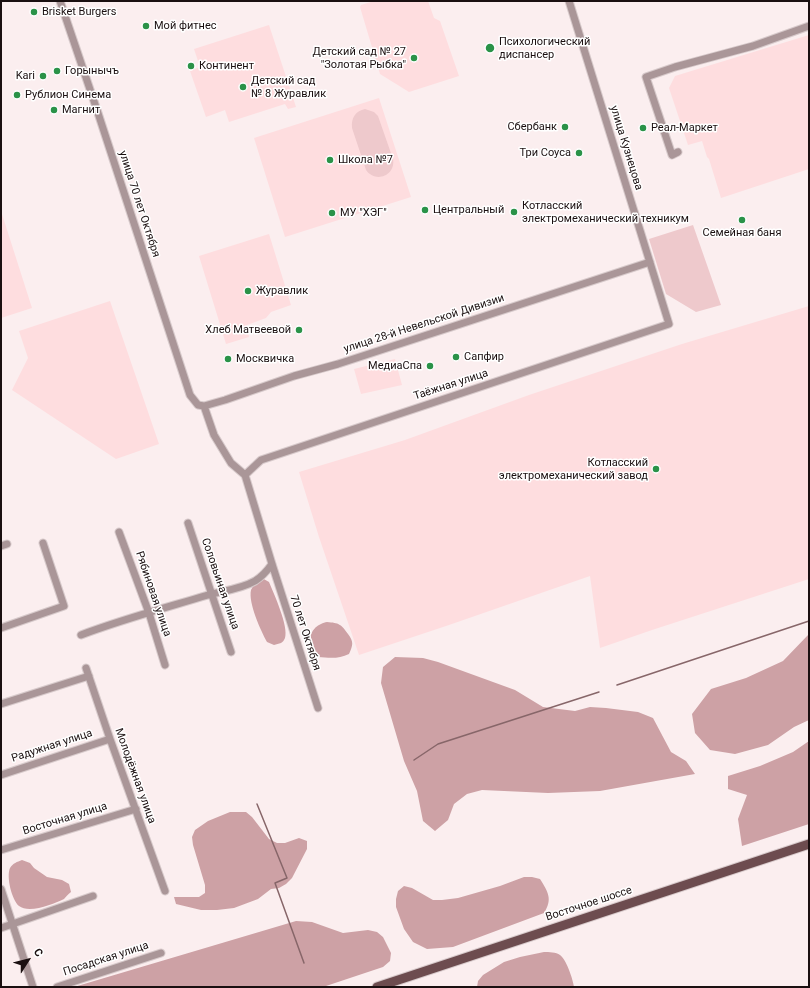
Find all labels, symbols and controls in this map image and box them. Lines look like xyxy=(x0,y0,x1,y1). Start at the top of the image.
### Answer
place label: Brisket Burgers xyxy=(42,5,117,19)
marker: Brisket Burgers xyxy=(29,7,39,17)
place label: Мой фитнес xyxy=(154,19,217,33)
marker: Мой фитнес xyxy=(141,21,151,31)
place label: Психологический диспансер xyxy=(499,35,590,61)
marker: Психологический диспансер xyxy=(484,42,496,54)
place label: Детский сад № 27 "Золотая Рыбка" xyxy=(312,45,406,71)
marker: Детский сад № 27 "Золотая Рыбка" xyxy=(409,53,419,63)
place label: Континент xyxy=(199,59,254,73)
marker: Континент xyxy=(186,61,196,71)
place label: Горынычъ xyxy=(65,64,119,78)
marker: Горынычъ xyxy=(52,66,62,76)
place label: Kari xyxy=(16,69,35,83)
marker: Kari xyxy=(38,71,48,81)
place label: Детский сад № 8 Журавлик xyxy=(251,74,326,100)
marker: Детский сад № 8 Журавлик xyxy=(238,82,248,92)
place label: Рублион Синема xyxy=(25,88,111,102)
marker: Рублион Синема xyxy=(12,90,22,100)
place label: Магнит xyxy=(62,103,100,117)
street label: улица Кузнецова xyxy=(607,104,645,192)
marker: Магнит xyxy=(49,105,59,115)
place label: Сбербанк xyxy=(507,120,557,134)
place label: Реал-Маркет xyxy=(651,121,718,135)
marker: Сбербанк xyxy=(560,122,570,132)
marker: Реал-Маркет xyxy=(638,123,648,133)
place label: Три Соуса xyxy=(520,146,571,160)
marker: Три Соуса xyxy=(574,148,584,158)
street label: улица 70 лет Октября xyxy=(116,149,162,259)
place label: Школа №7 xyxy=(338,153,393,167)
marker: Школа №7 xyxy=(325,155,335,165)
place label: Котласский электромеханический техникум xyxy=(522,199,689,225)
place label: Центральный xyxy=(433,203,504,217)
marker: Центральный xyxy=(420,205,430,215)
place label: МУ "ХЭГ" xyxy=(340,206,387,220)
marker: Котласский электромеханический техникум xyxy=(509,207,519,217)
marker: МУ "ХЭГ" xyxy=(327,208,337,218)
marker: Семейная баня xyxy=(737,215,747,225)
place label: Семейная баня xyxy=(703,226,781,240)
place label: Журавлик xyxy=(256,284,308,298)
marker: Журавлик xyxy=(243,286,253,296)
street label: улица 28-й Невельской Дивизии xyxy=(342,292,506,356)
place label: Хлеб Матвеевой xyxy=(205,323,291,337)
marker: Хлеб Матвеевой xyxy=(294,325,304,335)
place label: Сапфир xyxy=(464,350,504,364)
place label: Москвичка xyxy=(236,352,294,366)
marker: Сапфир xyxy=(451,352,461,362)
marker: Москвичка xyxy=(223,354,233,364)
place label: МедиаСпа xyxy=(368,359,422,373)
marker: МедиаСпа xyxy=(425,361,435,371)
street label: Таёжная улица xyxy=(412,367,490,403)
place label: Котласский электромеханический завод xyxy=(499,456,648,482)
marker: Котласский электромеханический завод xyxy=(651,464,661,474)
street label: Соловьиная улица xyxy=(198,537,242,631)
street label: Рябиновая улица xyxy=(132,550,174,638)
street label: 70 лет Октября xyxy=(287,594,323,672)
street label: Радужная улица xyxy=(10,727,94,765)
street label: Молодёжная улица xyxy=(112,727,158,825)
street label: Восточная улица xyxy=(21,800,109,838)
street label: Восточное шоссе xyxy=(544,884,634,924)
street label: Посадская улица xyxy=(62,939,150,979)
north arrow xyxy=(8,940,48,980)
text: С xyxy=(31,946,45,959)

